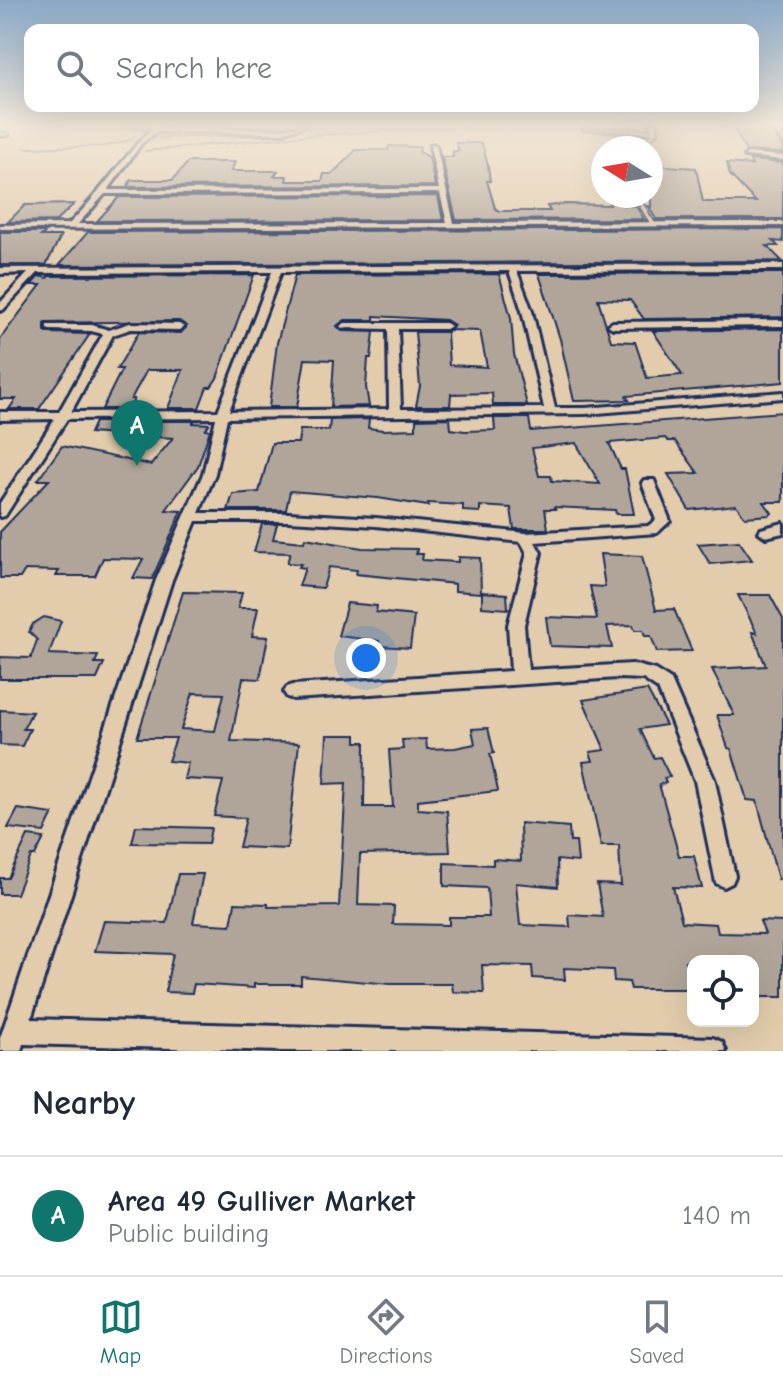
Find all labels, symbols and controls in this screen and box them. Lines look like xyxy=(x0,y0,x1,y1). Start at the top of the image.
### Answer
search box xyxy=(24,24,759,112)
icon: search xyxy=(52,46,96,90)
text: Search here xyxy=(116,51,272,86)
north arrow xyxy=(591,136,663,208)
pin: A xyxy=(111,400,163,466)
your location xyxy=(346,638,386,678)
map controls xyxy=(687,955,759,1027)
button: locate xyxy=(687,955,759,1027)
text: Nearby xyxy=(32,1083,135,1123)
text: Area 49 Gulliver Market xyxy=(108,1184,415,1219)
text: A xyxy=(51,1201,65,1231)
text: 140 m xyxy=(682,1201,751,1231)
text: Public building xyxy=(108,1219,269,1249)
tab: Map xyxy=(99,1295,143,1369)
tab: Directions xyxy=(340,1295,433,1369)
tab: Saved xyxy=(630,1295,684,1369)

